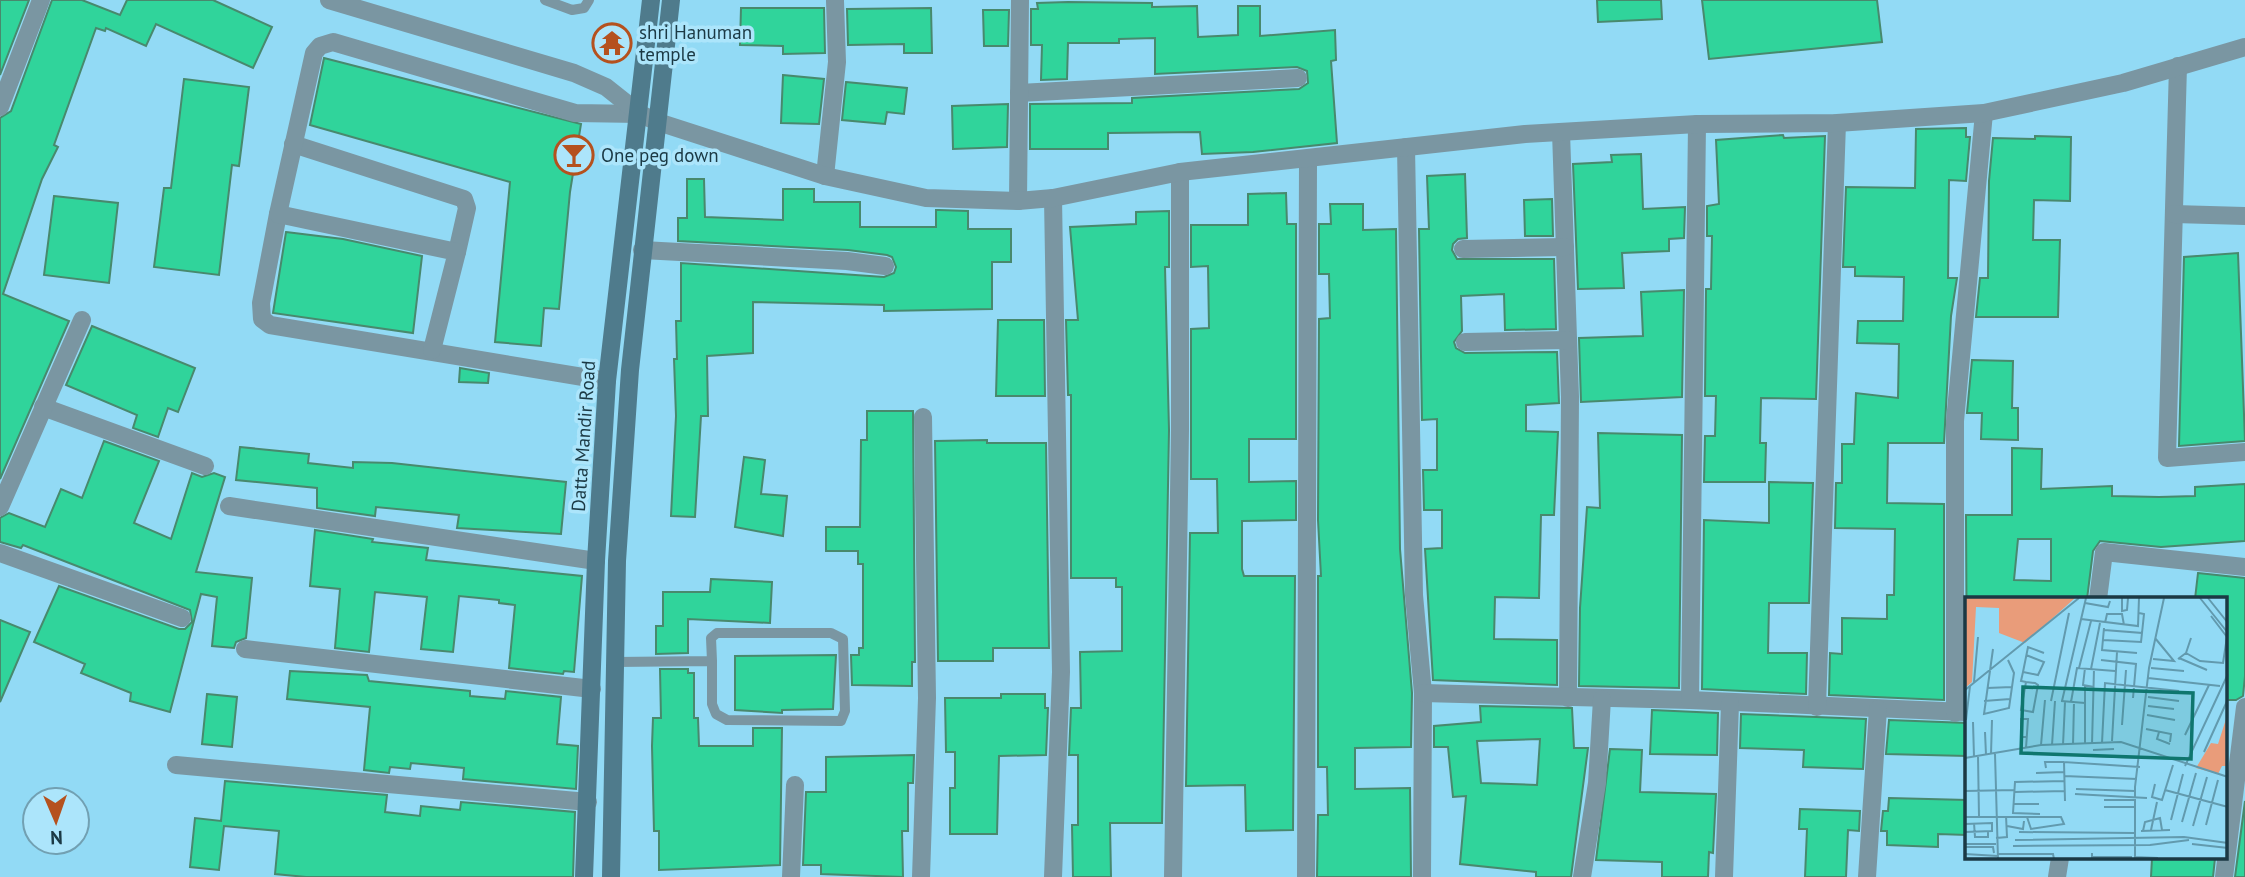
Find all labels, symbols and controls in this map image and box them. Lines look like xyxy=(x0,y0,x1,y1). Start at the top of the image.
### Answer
place label: shri Hanuman temple xyxy=(639,20,752,66)
temple icon: shri Hanuman temple xyxy=(591,22,633,64)
bar icon: One peg down xyxy=(553,134,595,176)
place label: One peg down xyxy=(601,143,719,167)
street label: Datta Mandir Road xyxy=(566,360,600,512)
inset map xyxy=(1965,597,2228,860)
north arrow xyxy=(21,786,91,856)
text: N xyxy=(50,826,63,850)

